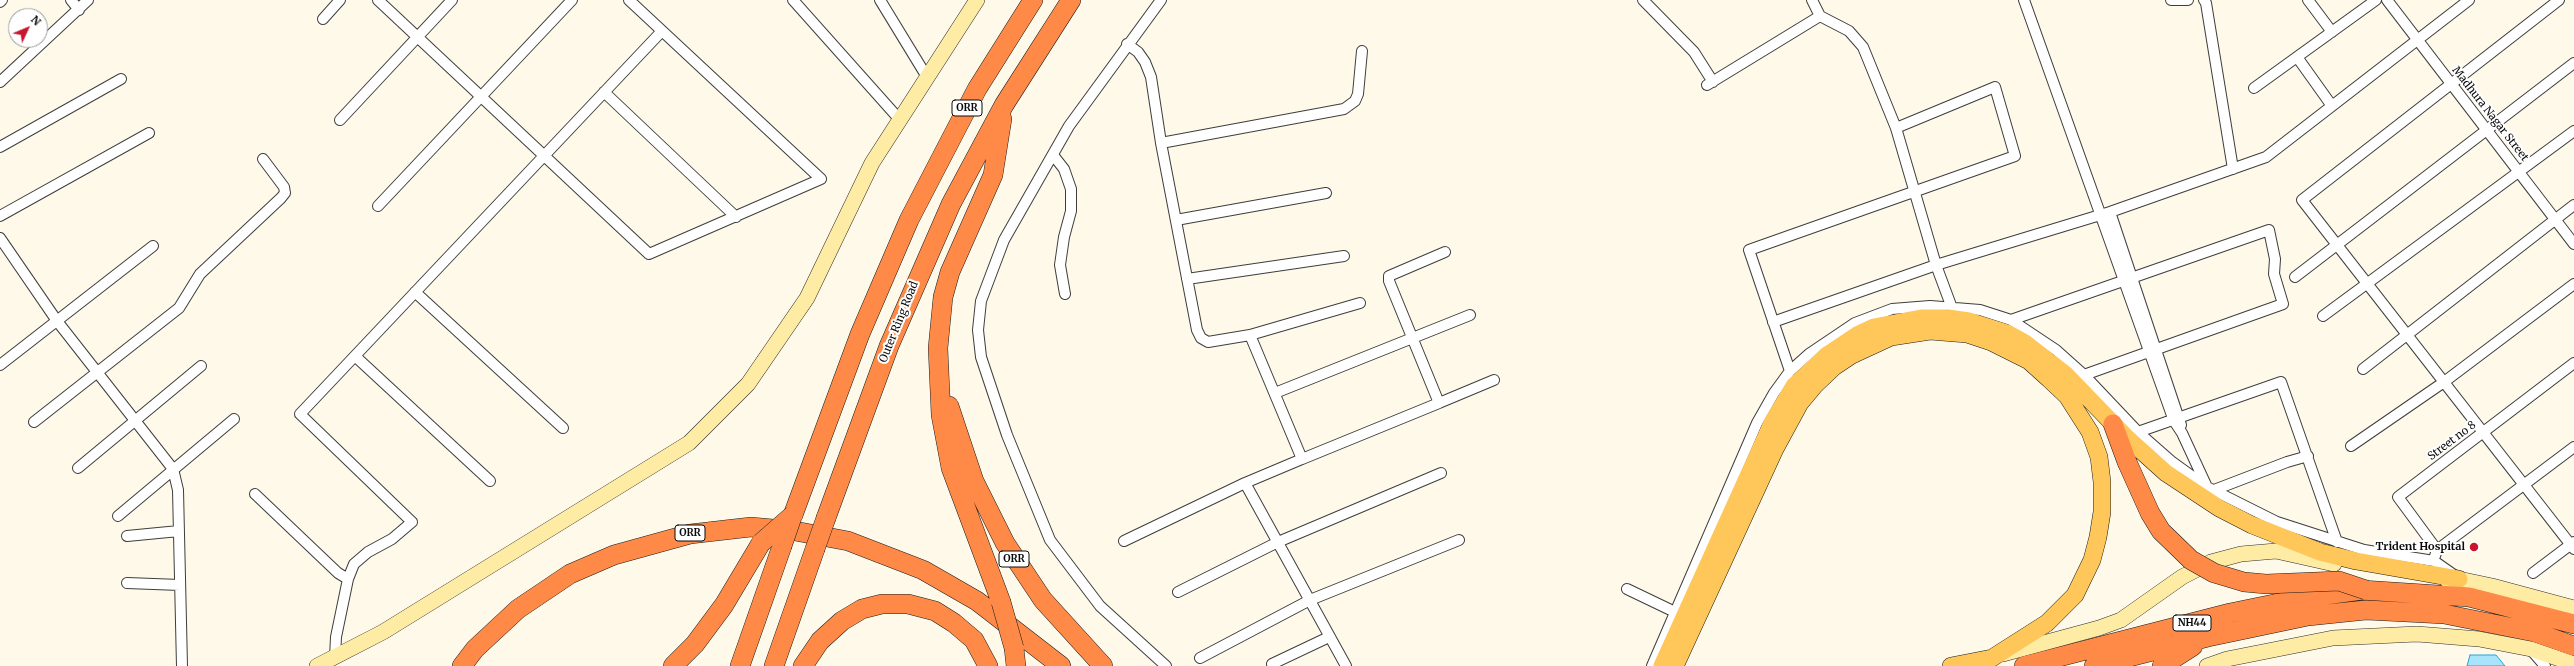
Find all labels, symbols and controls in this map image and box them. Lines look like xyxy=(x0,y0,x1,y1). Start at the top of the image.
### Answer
north arrow xyxy=(8,8,48,48)
text: N xyxy=(28,12,44,28)
street label: Madhura Nagar Street xyxy=(2449,64,2531,164)
road number: ORR xyxy=(952,100,982,116)
street label: Outer Ring Road xyxy=(877,279,921,365)
street label: Street no 8 xyxy=(2425,419,2479,463)
road number: ORR xyxy=(675,525,705,541)
place label: Trident Hospital xyxy=(2375,540,2465,554)
marker: Trident Hospital xyxy=(2468,541,2480,553)
road number: ORR xyxy=(999,551,1029,567)
road number: NH44 xyxy=(2173,615,2211,631)

